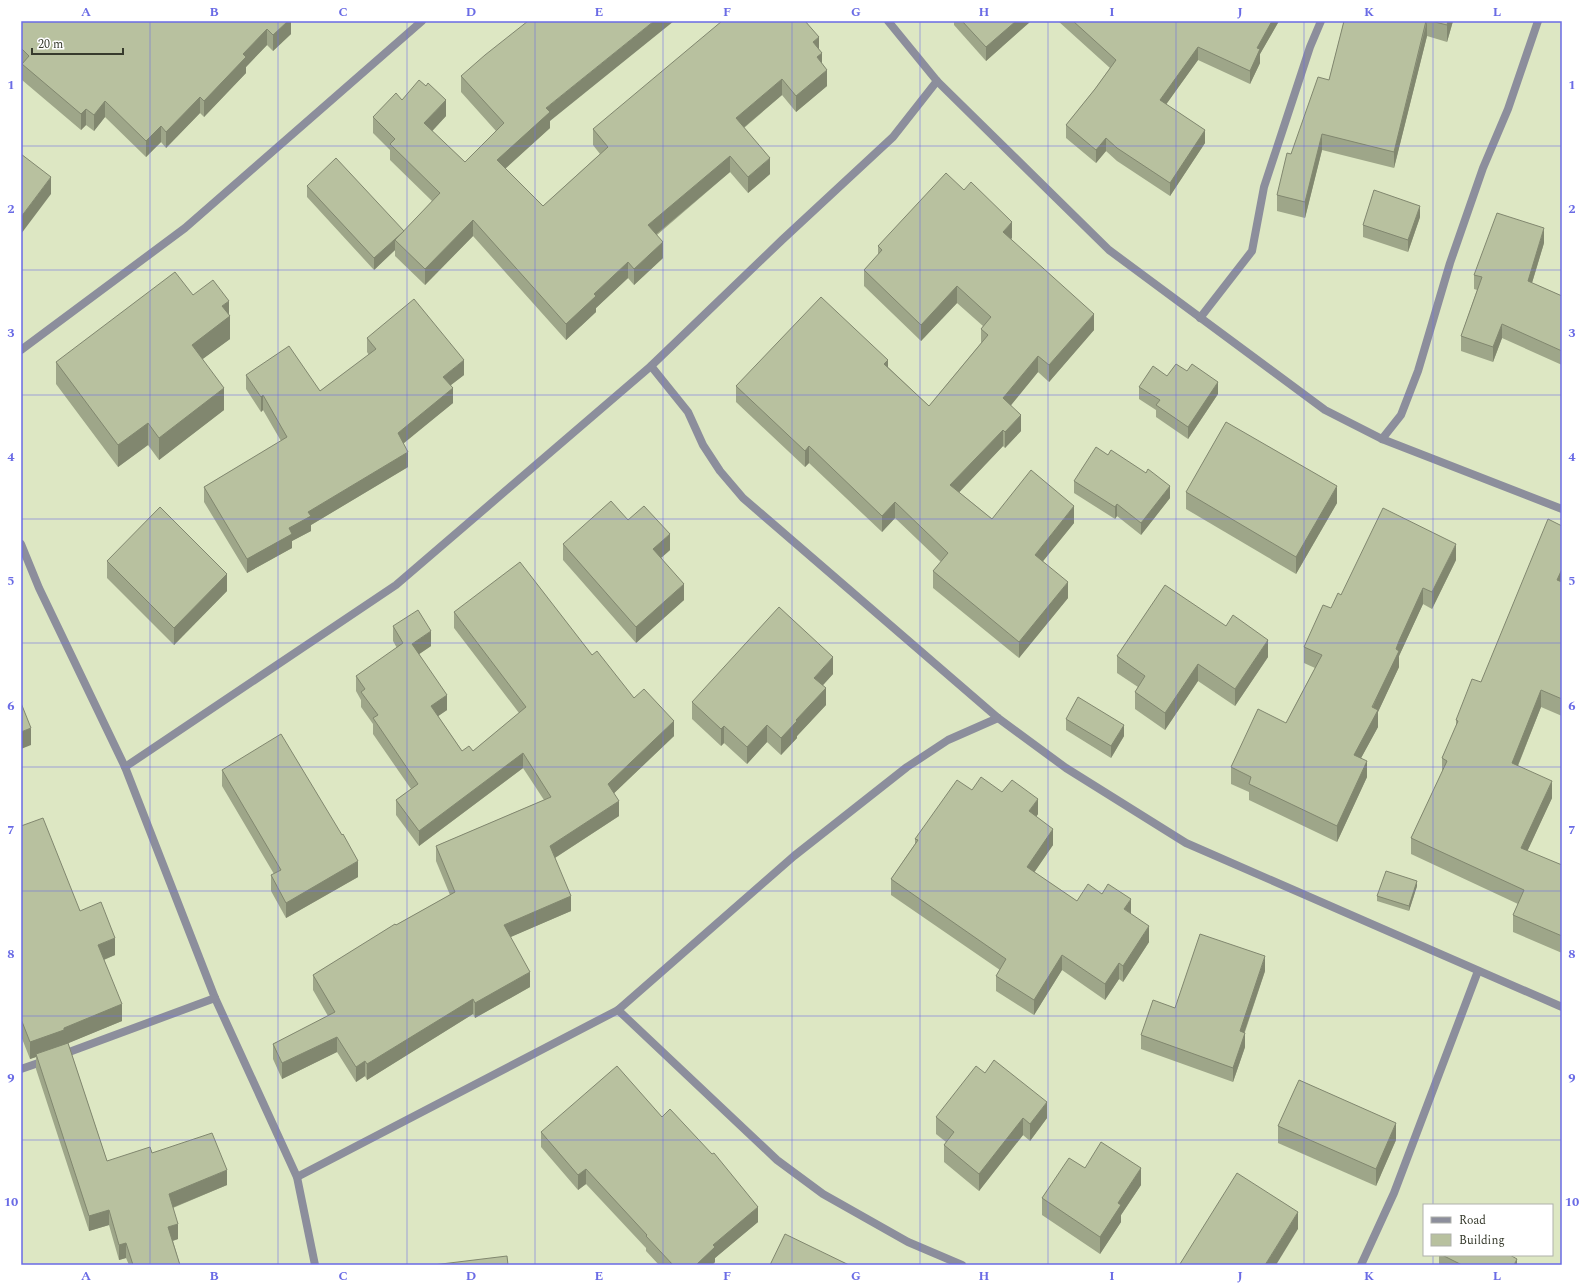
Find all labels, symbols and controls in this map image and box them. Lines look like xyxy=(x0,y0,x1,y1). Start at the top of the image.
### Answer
text: A xyxy=(81,2,91,22)
text: B xyxy=(209,2,219,22)
text: C xyxy=(338,2,348,22)
text: D xyxy=(466,2,476,22)
text: E xyxy=(595,2,604,22)
text: F xyxy=(723,2,731,22)
text: G xyxy=(851,2,861,22)
text: H xyxy=(979,2,990,22)
text: I xyxy=(1109,2,1115,22)
text: J xyxy=(1237,2,1243,22)
text: K xyxy=(1364,2,1374,22)
text: L xyxy=(1493,2,1501,22)
scale bar xyxy=(32,30,123,56)
text: 20 m xyxy=(38,35,63,54)
text: 1 xyxy=(7,75,15,95)
text: 1 xyxy=(1568,75,1576,95)
text: 2 xyxy=(7,199,15,219)
text: 2 xyxy=(1568,199,1576,219)
text: 3 xyxy=(7,323,15,343)
text: 3 xyxy=(1568,323,1576,343)
text: 4 xyxy=(7,447,15,467)
text: 4 xyxy=(1568,447,1576,467)
text: 5 xyxy=(7,571,15,591)
text: 5 xyxy=(1568,571,1576,591)
text: 6 xyxy=(7,696,15,716)
text: 6 xyxy=(1568,696,1576,716)
text: 7 xyxy=(7,820,15,840)
text: 7 xyxy=(1568,820,1576,840)
text: 8 xyxy=(7,944,15,964)
text: 8 xyxy=(1568,944,1576,964)
text: 9 xyxy=(7,1068,15,1088)
text: 9 xyxy=(1568,1068,1576,1088)
text: 10 xyxy=(4,1192,18,1212)
text: 10 xyxy=(1565,1192,1579,1212)
legend xyxy=(1423,1204,1553,1256)
text: Road xyxy=(1459,1211,1486,1230)
text: Building xyxy=(1459,1231,1505,1250)
text: A xyxy=(81,1266,91,1286)
text: B xyxy=(209,1266,219,1286)
text: C xyxy=(338,1266,348,1286)
text: D xyxy=(466,1266,476,1286)
text: E xyxy=(595,1266,604,1286)
text: F xyxy=(723,1266,731,1286)
text: G xyxy=(851,1266,861,1286)
text: H xyxy=(979,1266,990,1286)
text: I xyxy=(1109,1266,1115,1286)
text: J xyxy=(1237,1266,1243,1286)
text: K xyxy=(1364,1266,1374,1286)
text: L xyxy=(1493,1266,1501,1286)

